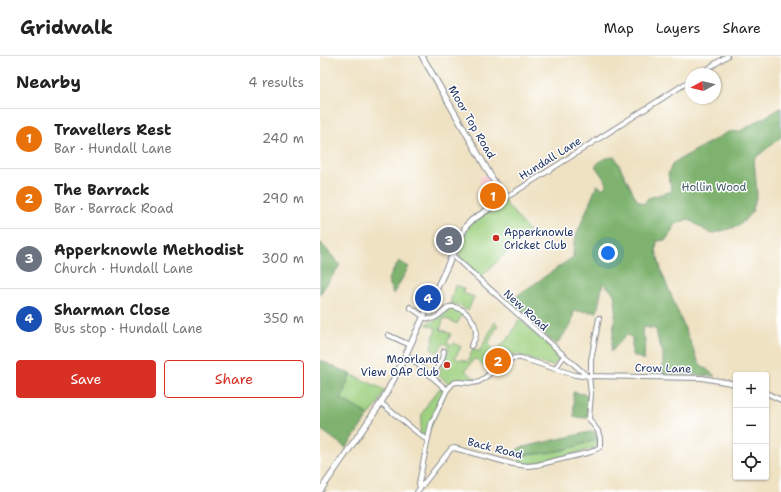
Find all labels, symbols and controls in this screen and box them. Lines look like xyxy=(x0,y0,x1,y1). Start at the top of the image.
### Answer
text: Gridwalk xyxy=(20,15,113,40)
text: Map xyxy=(604,19,634,37)
text: Layers xyxy=(656,19,700,37)
text: Share xyxy=(722,19,761,37)
north arrow xyxy=(685,68,721,104)
text: Nearby xyxy=(16,71,81,93)
text: 4 results xyxy=(248,74,304,91)
street label: Moor Top Road xyxy=(444,83,499,162)
text: Travellers Rest xyxy=(54,120,171,140)
text: 1 xyxy=(26,130,32,147)
text: 240 m xyxy=(262,130,304,147)
street label: Hundall Lane xyxy=(516,133,584,184)
text: Bar · Hundall Lane xyxy=(54,140,172,157)
text: The Barrack xyxy=(54,180,150,200)
park label: Hollin Wood xyxy=(682,180,747,195)
pin: 1 xyxy=(480,181,506,211)
text: 2 xyxy=(24,190,34,207)
text: 290 m xyxy=(262,190,304,207)
text: Bar · Barrack Road xyxy=(54,200,173,217)
pin: 3 xyxy=(436,225,462,255)
place label: Apperknowle Cricket Club xyxy=(504,225,574,253)
marker: Apperknowle Cricket Club xyxy=(491,233,501,243)
text: Apperknowle Methodist xyxy=(54,240,244,260)
your location xyxy=(598,243,618,263)
text: 3 xyxy=(24,250,34,267)
text: 300 m xyxy=(261,250,304,267)
text: Church · Hundall Lane xyxy=(54,260,193,277)
pin: 4 xyxy=(415,283,441,313)
street label: New Road xyxy=(500,286,551,334)
text: Sharman Close xyxy=(54,300,170,320)
text: 4 xyxy=(24,310,34,327)
text: 350 m xyxy=(263,310,304,327)
text: Bus stop · Hundall Lane xyxy=(54,320,203,337)
pin: 2 xyxy=(485,346,511,376)
place label: Moorland View OAP Club xyxy=(361,352,439,380)
button: Save xyxy=(16,360,156,398)
button: Share xyxy=(164,360,304,398)
marker: Moorland View OAP Club xyxy=(442,360,452,370)
street label: Crow Lane xyxy=(635,361,691,376)
map controls xyxy=(733,372,769,480)
button: + xyxy=(733,372,769,408)
button: − xyxy=(733,408,769,444)
street label: Back Road xyxy=(466,434,524,463)
button: locate xyxy=(733,444,769,480)

